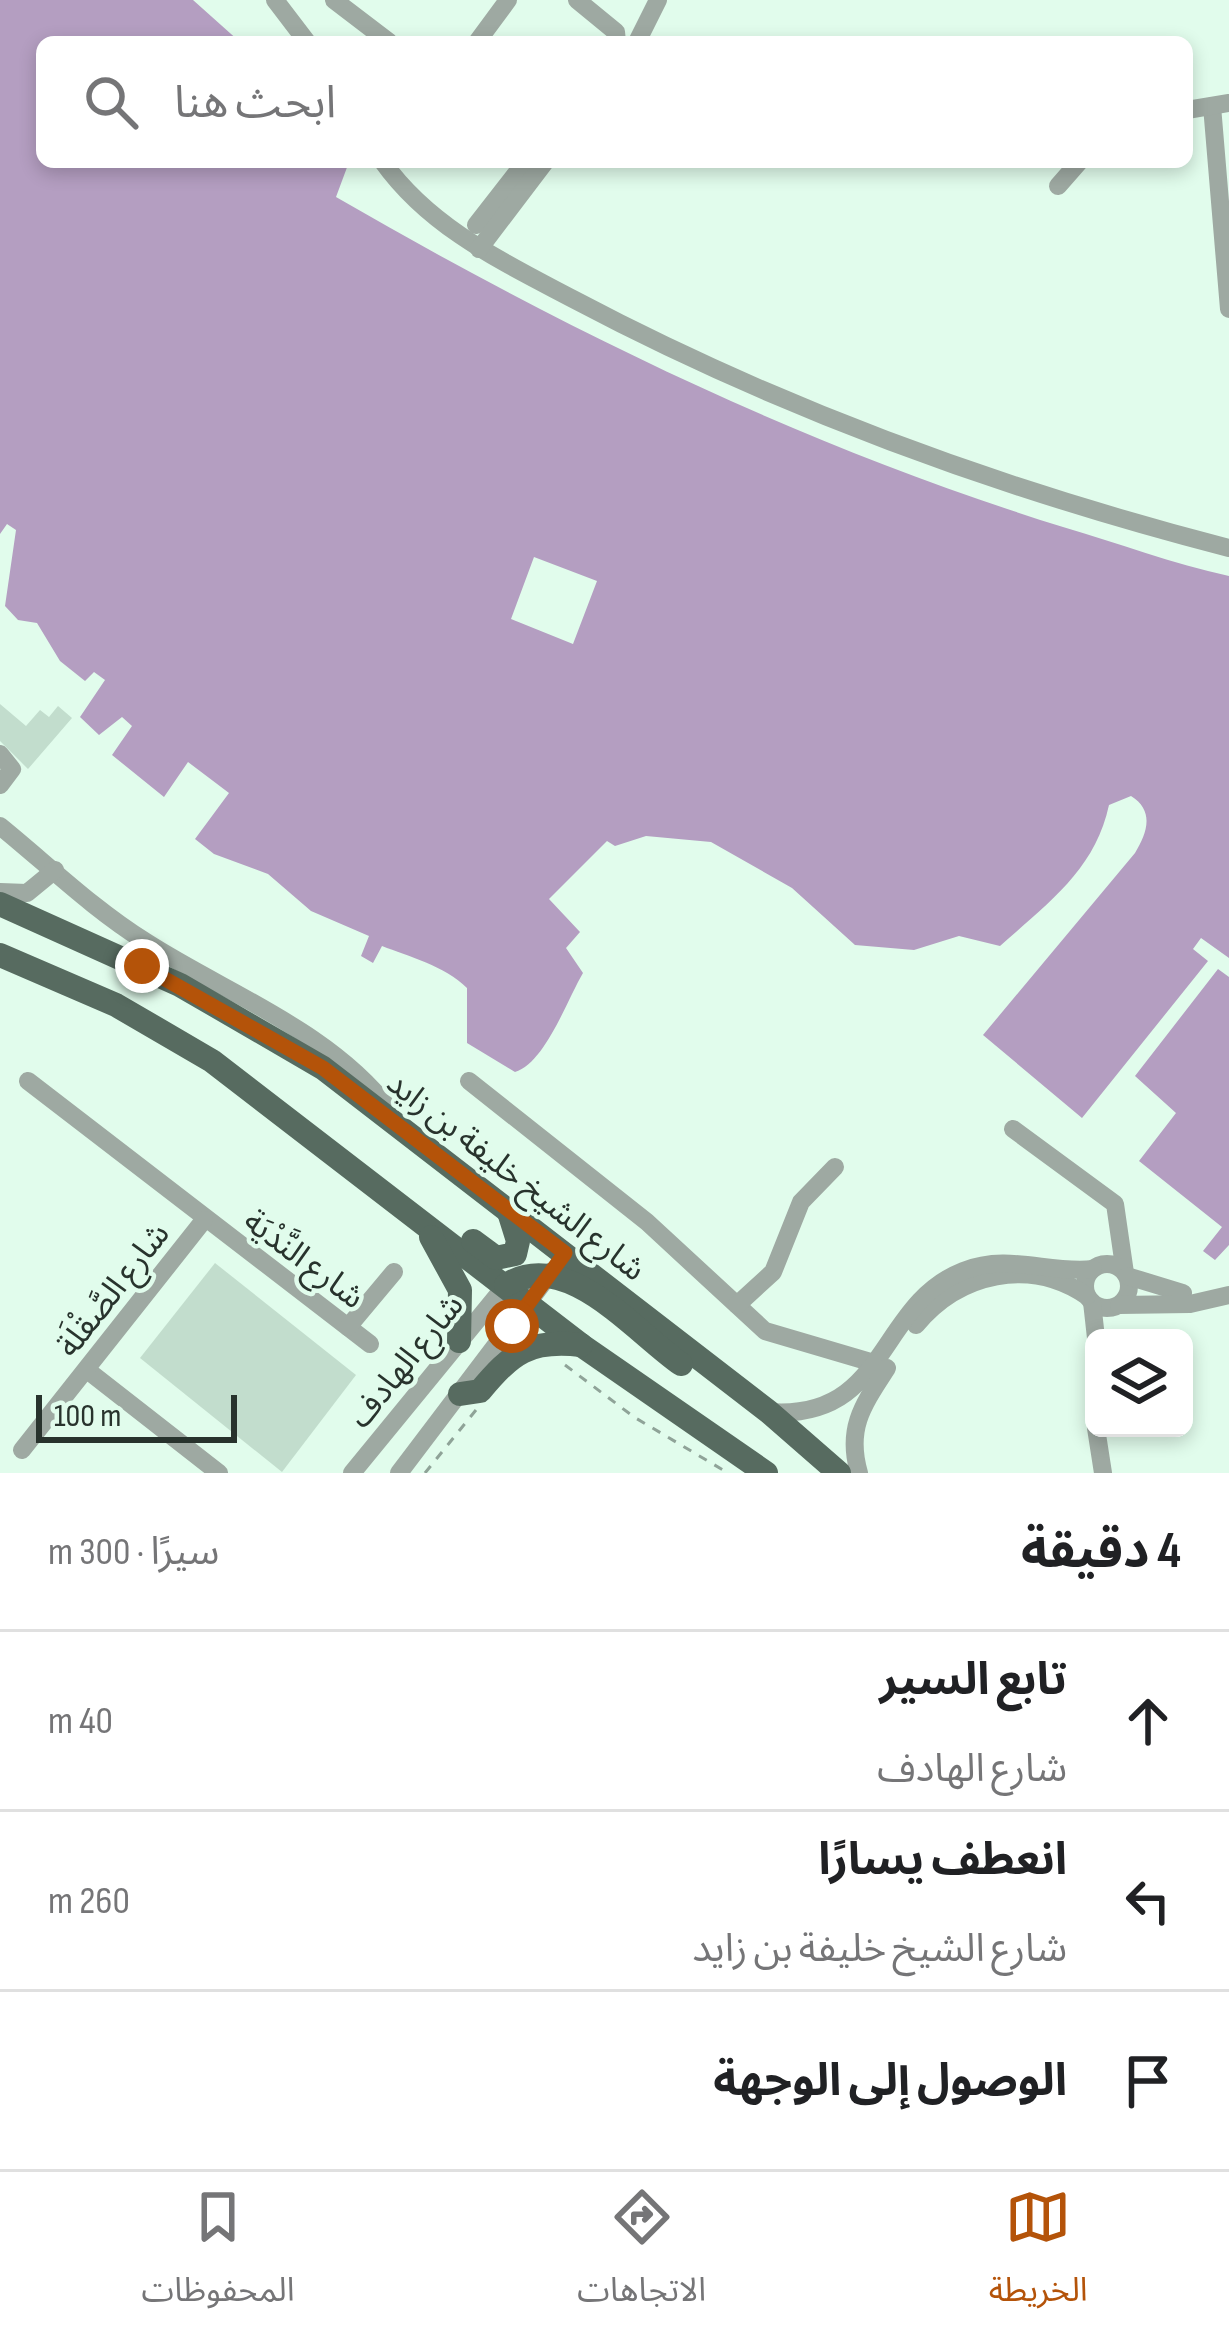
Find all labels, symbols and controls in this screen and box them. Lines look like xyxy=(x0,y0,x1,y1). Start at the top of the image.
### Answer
search box xyxy=(36,36,1193,168)
icon: search xyxy=(78,69,144,135)
text: ابحث هنا xyxy=(174,76,336,131)
route end xyxy=(115,939,169,993)
street label: شارع الشيخ خليفة بن زايد xyxy=(377,1063,653,1292)
street label: شارع النَّدْيَة xyxy=(234,1200,373,1320)
street label: شارع الصَّقْلَة xyxy=(47,1214,181,1367)
street label: شارع الهادف xyxy=(341,1286,475,1438)
route start xyxy=(485,1299,539,1353)
map controls xyxy=(1085,1329,1193,1437)
button: layers xyxy=(1085,1329,1193,1437)
scale bar xyxy=(36,1389,237,1442)
text: 100 m xyxy=(54,1396,121,1436)
text: 4 دقيقة xyxy=(1021,1521,1181,1582)
text: سيرًا · 300 m xyxy=(48,1529,219,1576)
text: تابع السير xyxy=(879,1653,1067,1708)
icon: ahead xyxy=(1115,1688,1181,1754)
text: 40 m xyxy=(48,1698,113,1745)
text: شارع الهادف xyxy=(877,1746,1067,1793)
text: انعطف يسارًا xyxy=(818,1833,1067,1888)
icon: left xyxy=(1115,1868,1181,1934)
text: 260 m xyxy=(48,1878,130,1925)
text: شارع الشيخ خليفة بن زايد xyxy=(692,1926,1067,1973)
icon: arrive xyxy=(1115,2048,1181,2114)
text: الوصول إلى الوجهة xyxy=(713,2054,1067,2109)
tab: المحفوظات xyxy=(141,2184,295,2325)
tab: الاتجاهات xyxy=(577,2184,706,2325)
tab: الخريطة xyxy=(989,2184,1088,2325)

